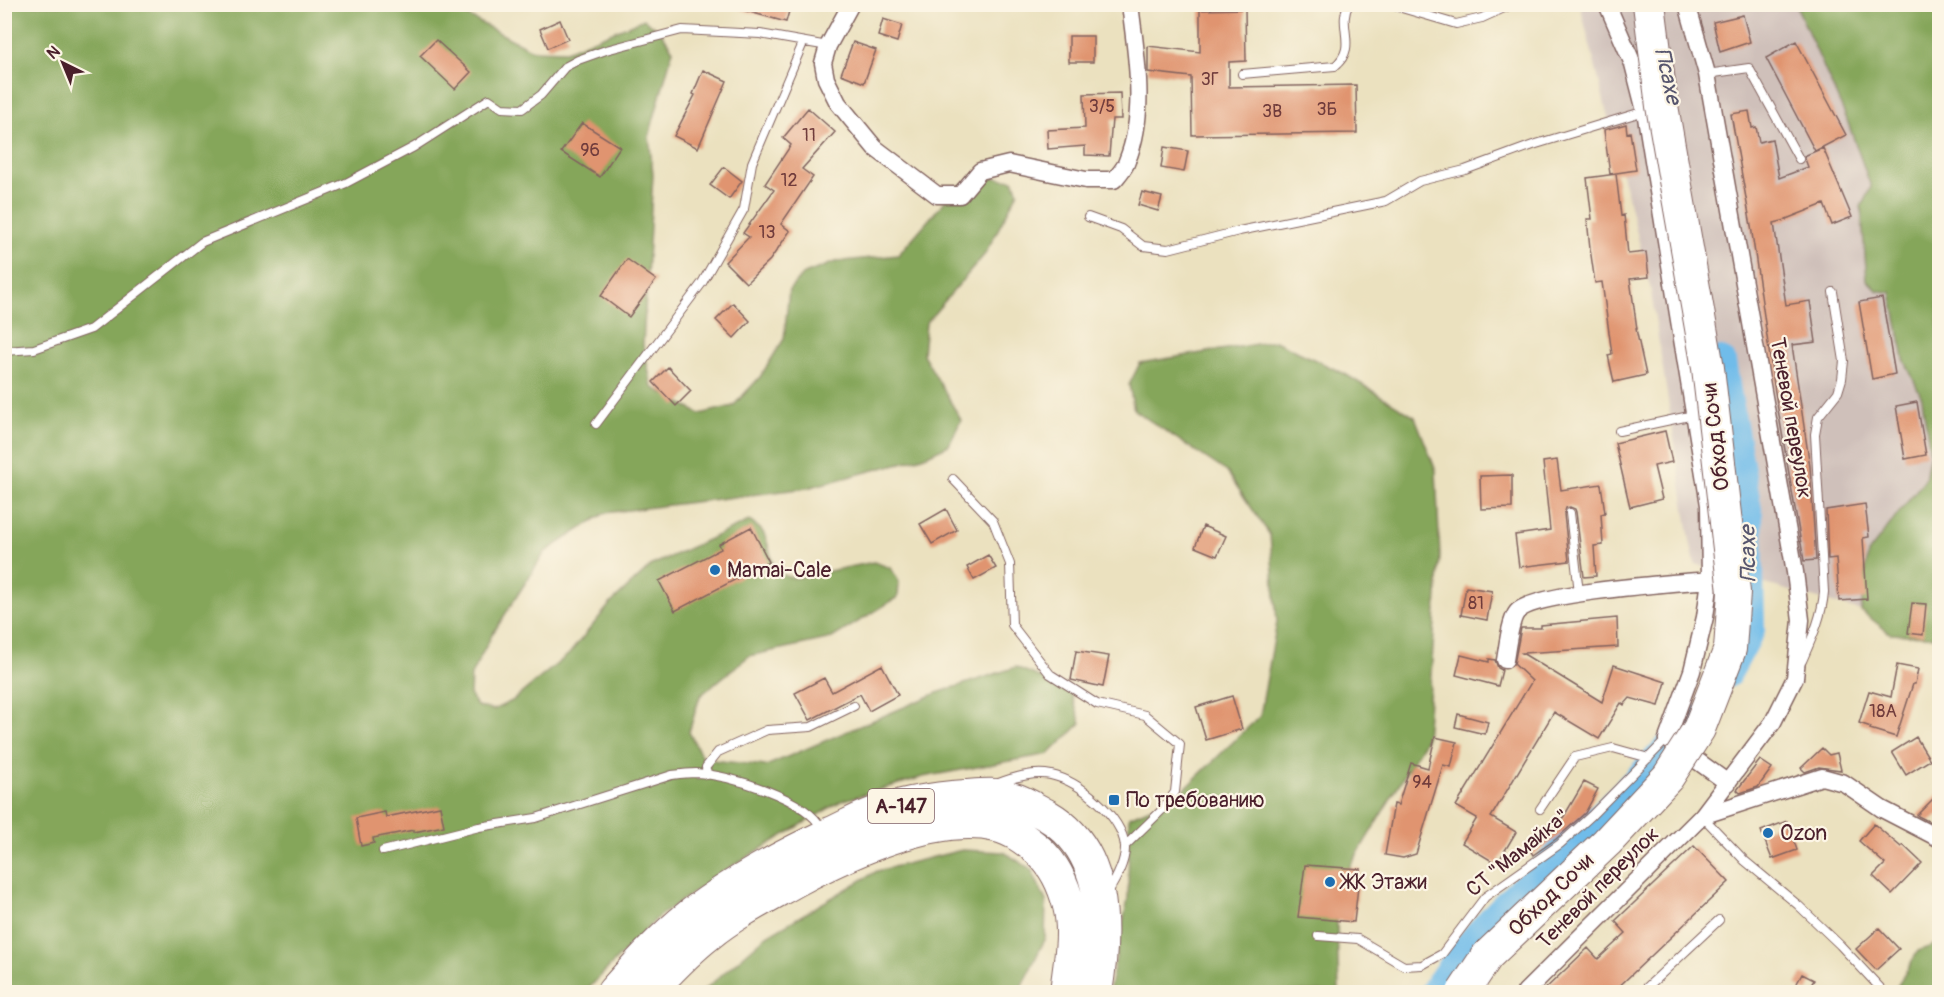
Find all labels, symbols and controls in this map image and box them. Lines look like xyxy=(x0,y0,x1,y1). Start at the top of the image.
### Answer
north arrow xyxy=(33,33,93,93)
text: N xyxy=(43,42,64,64)
water label: Псахе xyxy=(1648,45,1688,109)
house number: 3Г xyxy=(1201,68,1219,91)
house number: 3/5 xyxy=(1089,95,1115,118)
house number: 3Б xyxy=(1317,98,1337,121)
house number: 3В xyxy=(1262,100,1282,123)
house number: 11 xyxy=(802,124,816,147)
house number: 96 xyxy=(580,139,600,162)
house number: 12 xyxy=(780,169,798,192)
house number: 13 xyxy=(758,221,776,244)
street label: Теневой переулок xyxy=(1764,336,1818,501)
street label: Обход Сочи xyxy=(1696,382,1736,492)
water label: Псахе xyxy=(1733,523,1762,582)
place label: Mamai-Cale xyxy=(727,557,832,584)
marker: Mamai-Cale xyxy=(708,563,722,577)
house number: 81 xyxy=(1468,592,1484,615)
house number: 18А xyxy=(1869,700,1897,723)
house number: 94 xyxy=(1412,771,1432,794)
place label: По требованию xyxy=(1126,787,1265,814)
road number: А-147 xyxy=(868,789,934,823)
marker: По требованию xyxy=(1107,793,1121,807)
street label: СТ "Мамайка" xyxy=(1461,803,1575,903)
place label: Ozon xyxy=(1780,820,1827,847)
street label: Теневой переулок xyxy=(1531,821,1665,955)
marker: Ozon xyxy=(1761,826,1775,840)
street label: Обход Сочи xyxy=(1503,848,1599,942)
place label: ЖК Этажи xyxy=(1339,869,1427,896)
marker: ЖК Этажи xyxy=(1323,875,1337,889)

